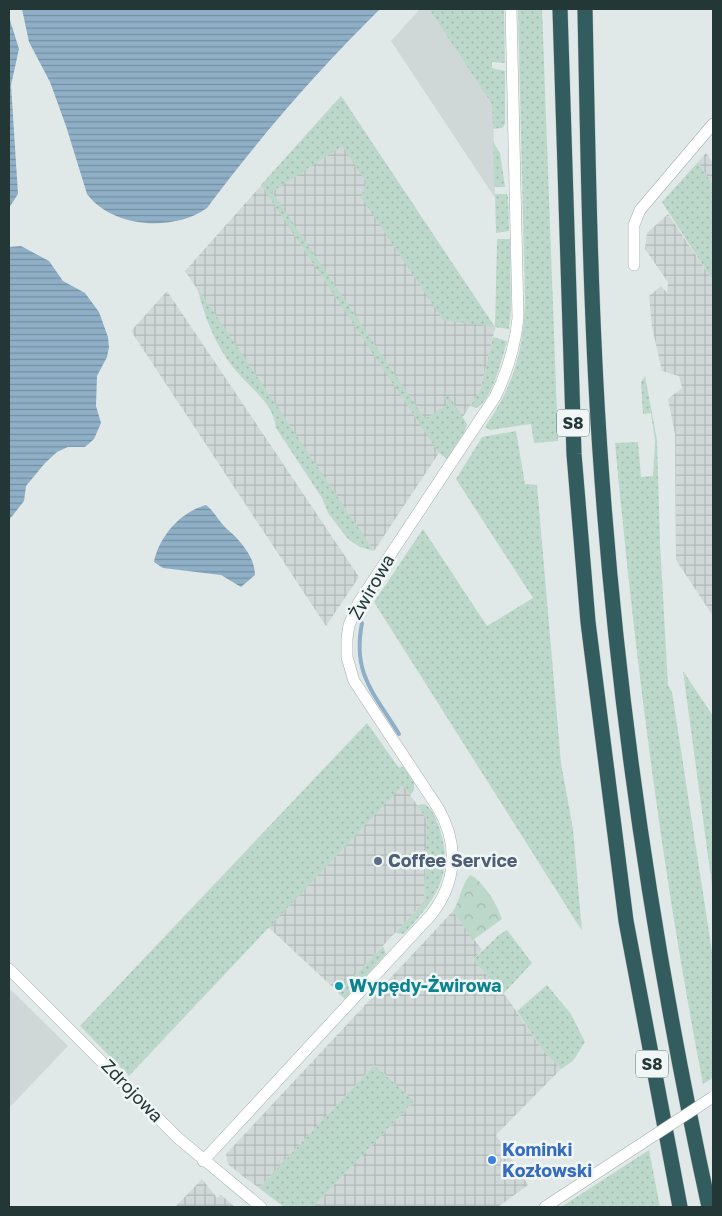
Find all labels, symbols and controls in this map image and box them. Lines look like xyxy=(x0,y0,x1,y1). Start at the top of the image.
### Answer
road number: S8 xyxy=(557,409,589,436)
street label: Żwirowa xyxy=(344,550,399,623)
place label: Coffee Service xyxy=(388,849,518,871)
marker: Coffee Service xyxy=(372,855,384,867)
place label: Wypędy-Żwirowa xyxy=(349,974,502,996)
marker: Wypędy-Żwirowa xyxy=(333,980,345,992)
road number: S8 xyxy=(636,1050,668,1078)
street label: Zdrojowa xyxy=(97,1054,168,1126)
place label: Kominki Kozłowski xyxy=(502,1138,592,1181)
marker: Kominki Kozłowski xyxy=(486,1154,498,1166)

